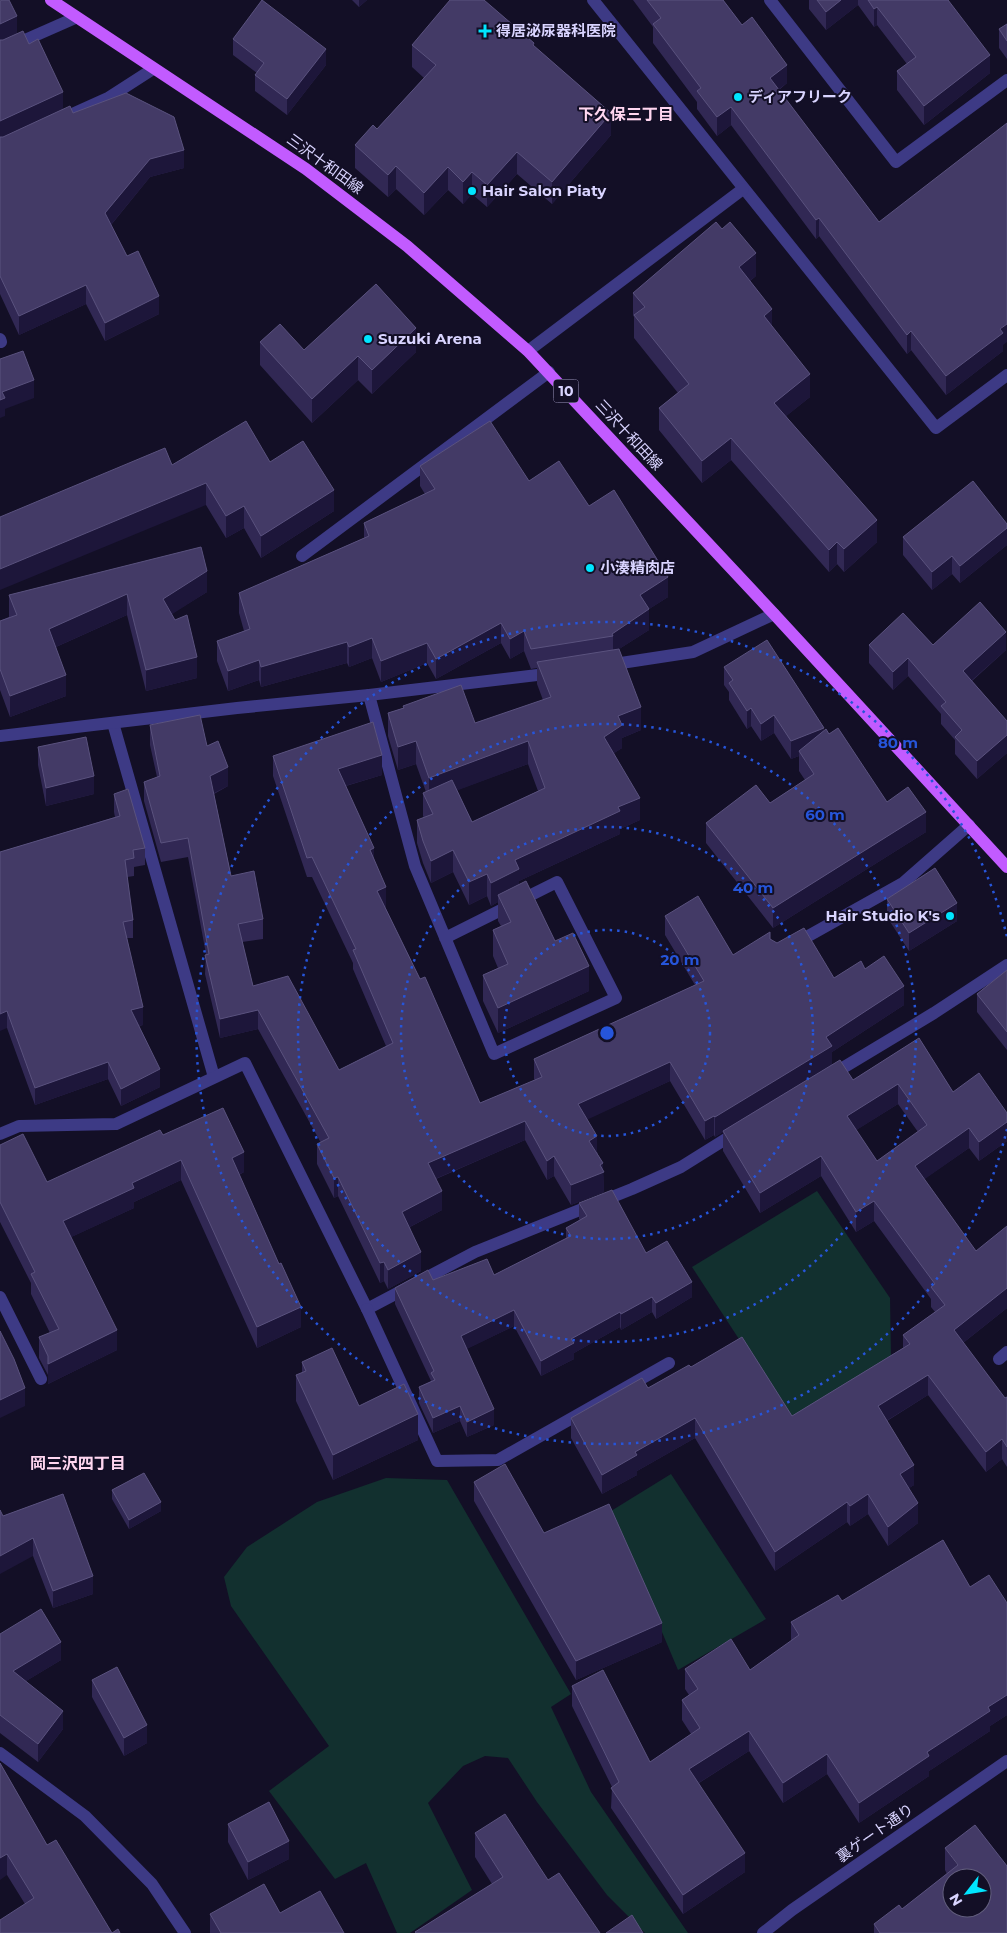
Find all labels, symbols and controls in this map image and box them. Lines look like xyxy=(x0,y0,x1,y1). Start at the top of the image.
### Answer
place label: 得居泌尿器科医院 xyxy=(496,21,616,40)
marker: 得居泌尿器科医院 xyxy=(478,24,492,38)
place label: ディアフリーク xyxy=(748,87,852,106)
marker: ディアフリーク xyxy=(732,91,744,103)
district label: 下久保三丁目 xyxy=(578,105,674,124)
street label: 三沢十和田線 xyxy=(283,129,367,198)
place label: Hair Salon Piaty xyxy=(482,181,607,200)
marker: Hair Salon Piaty xyxy=(466,185,478,197)
place label: Suzuki Arena xyxy=(378,329,482,348)
marker: Suzuki Arena xyxy=(362,333,374,345)
road number: 10 xyxy=(554,380,578,402)
street label: 三沢十和田線 xyxy=(592,395,667,474)
place label: 小湊精肉店 xyxy=(600,558,675,577)
marker: 小湊精肉店 xyxy=(584,562,596,574)
text: 80 m xyxy=(878,733,918,752)
text: 60 m xyxy=(805,805,845,824)
text: 40 m xyxy=(733,878,773,897)
place label: Hair Studio K's xyxy=(826,906,940,925)
marker: Hair Studio K's xyxy=(944,910,956,922)
text: 20 m xyxy=(660,950,700,969)
centre of rings xyxy=(598,1024,616,1042)
district label: 岡三沢四丁目 xyxy=(30,1454,126,1473)
street label: 裏ゲート通り xyxy=(832,1799,917,1866)
north arrow xyxy=(942,1868,992,1918)
text: N xyxy=(945,1890,966,1909)

